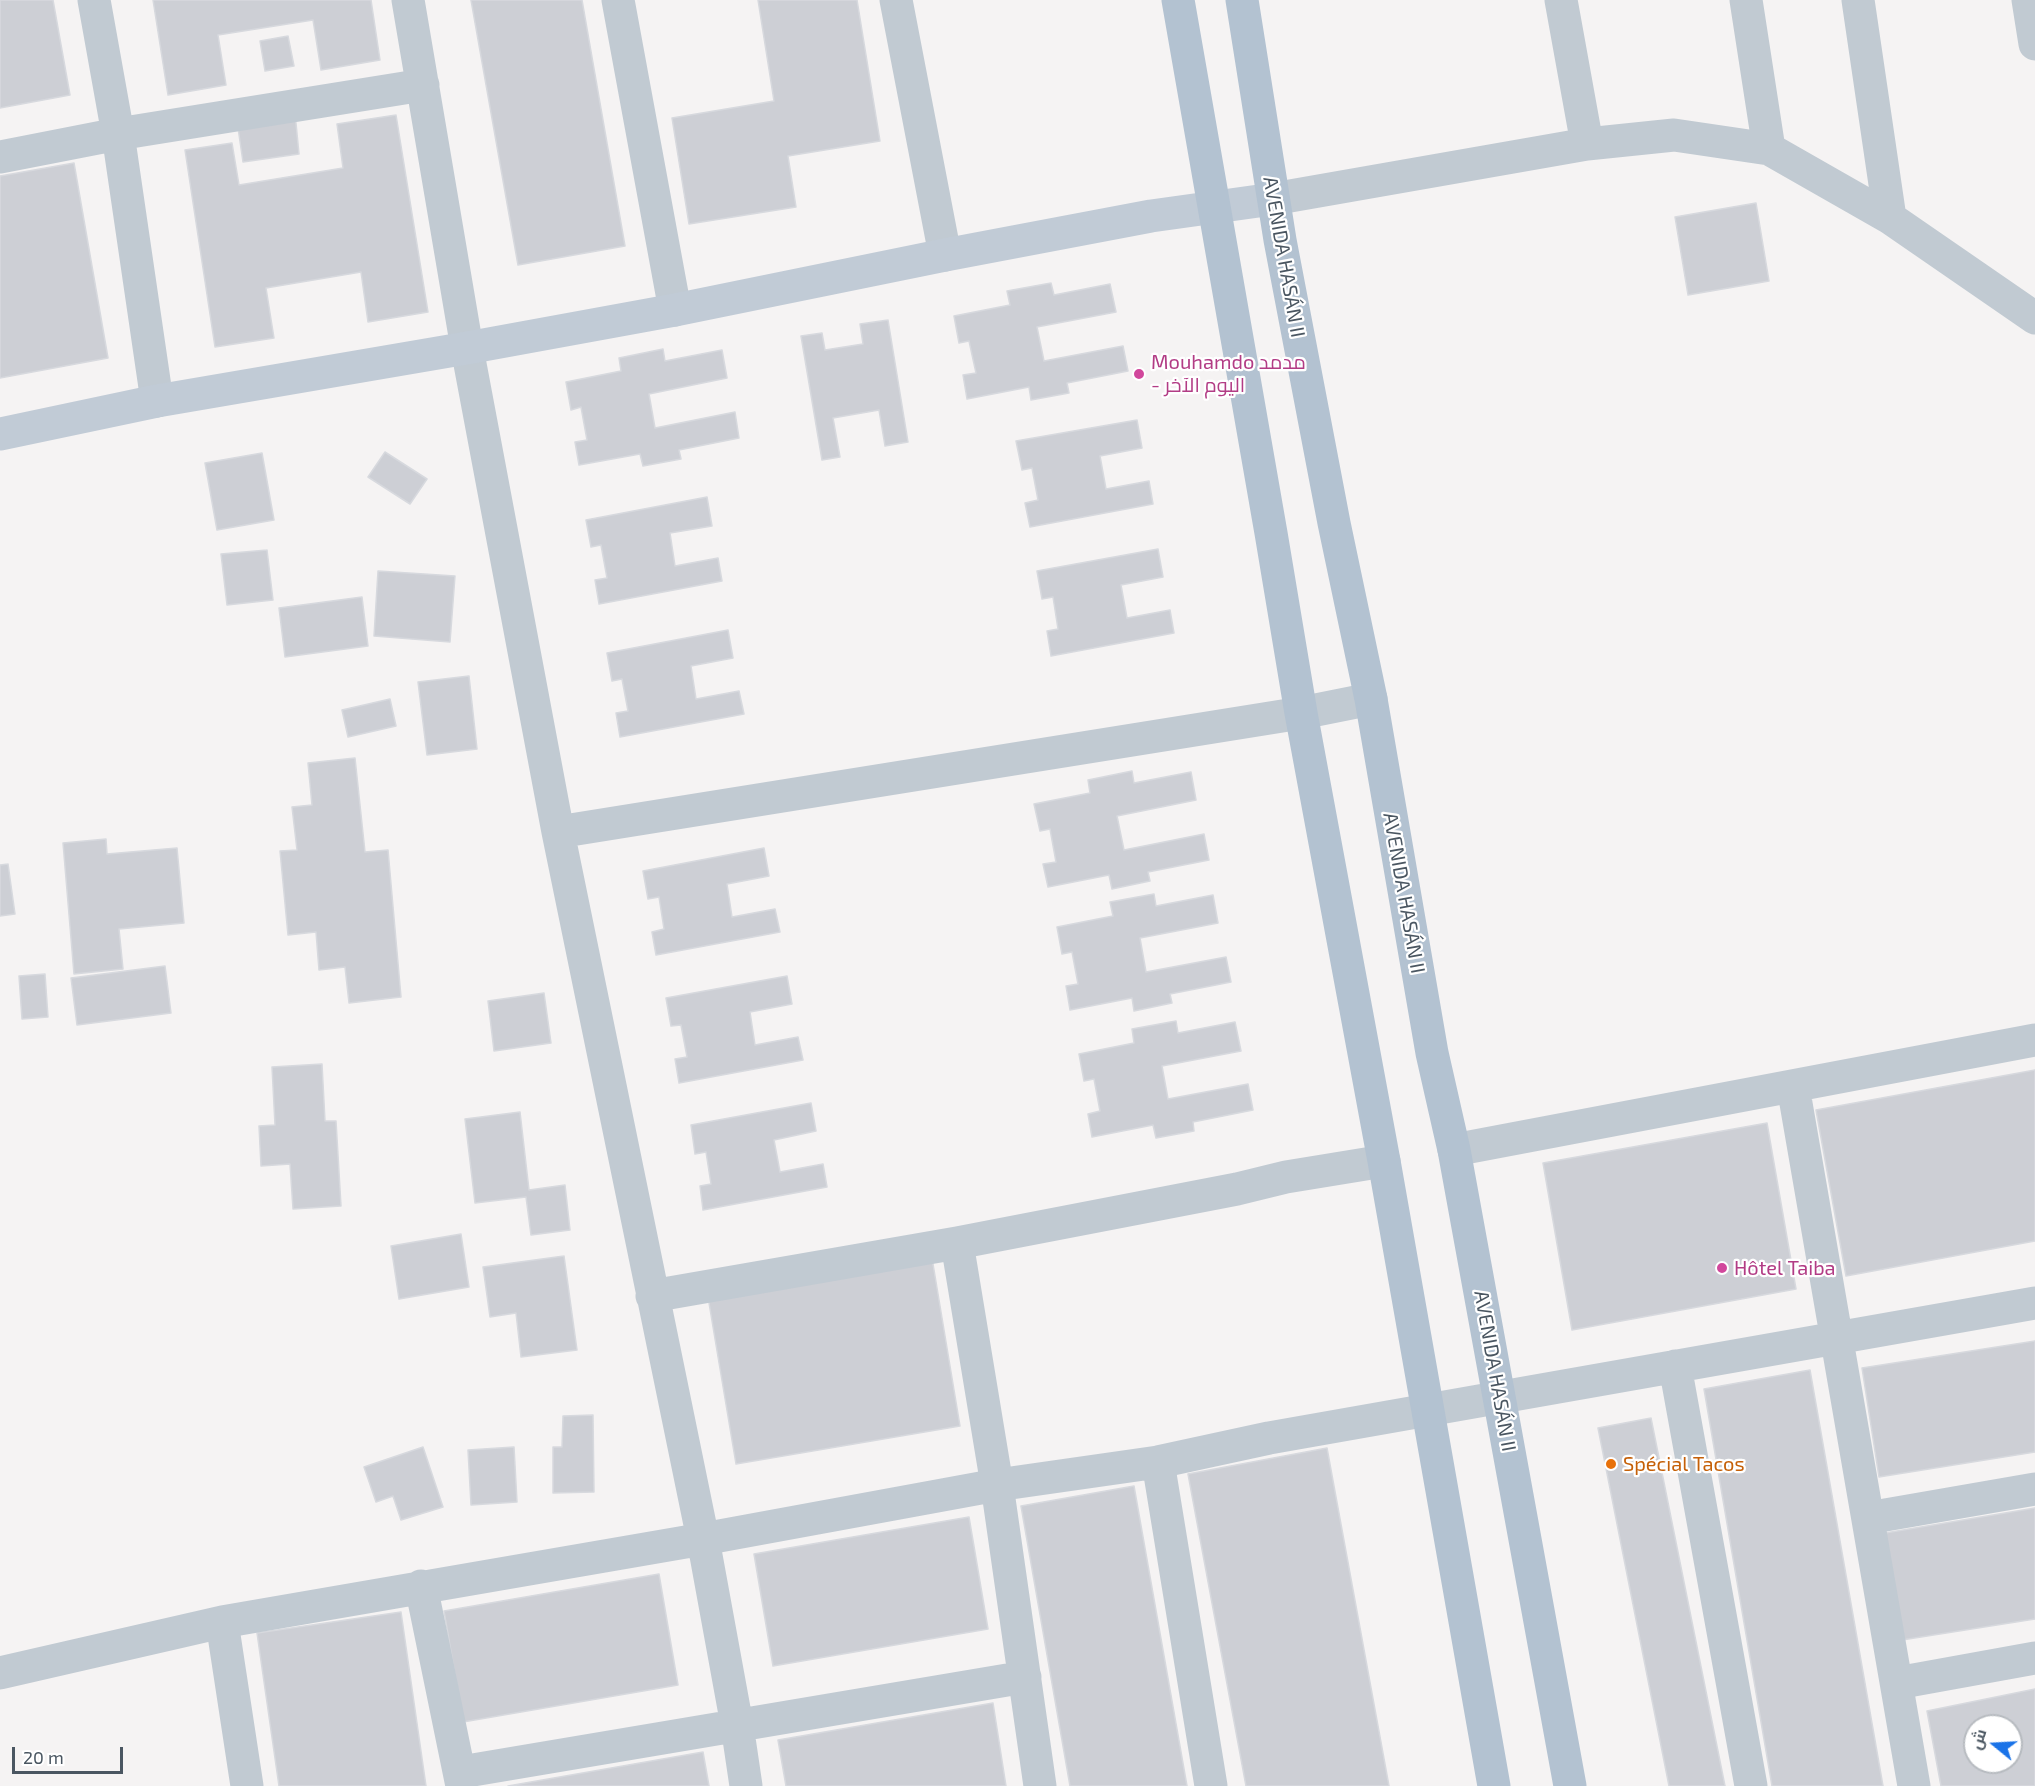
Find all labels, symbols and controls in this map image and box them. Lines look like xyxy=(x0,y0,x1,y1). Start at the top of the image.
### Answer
street label: AVENIDA HASÁN II xyxy=(1258,175,1310,339)
place label: Mouhamdo مدمد - اليوم الآخر xyxy=(1151,350,1306,397)
marker: Mouhamdo مدمد - اليوم الآخر xyxy=(1132,367,1146,381)
street label: AVENIDA HASÁN II xyxy=(1378,811,1430,975)
place label: Hôtel Taiba xyxy=(1734,1256,1836,1280)
marker: Hôtel Taiba xyxy=(1715,1261,1729,1275)
street label: AVENIDA HASÁN II xyxy=(1469,1289,1521,1453)
place label: Spécial Tacos xyxy=(1623,1452,1745,1476)
marker: Spécial Tacos xyxy=(1604,1457,1618,1471)
north arrow xyxy=(1963,1714,2023,1774)
text: ش xyxy=(1965,1726,1990,1752)
scale bar xyxy=(15,1735,126,1773)
text: 20 m xyxy=(23,1746,64,1768)

